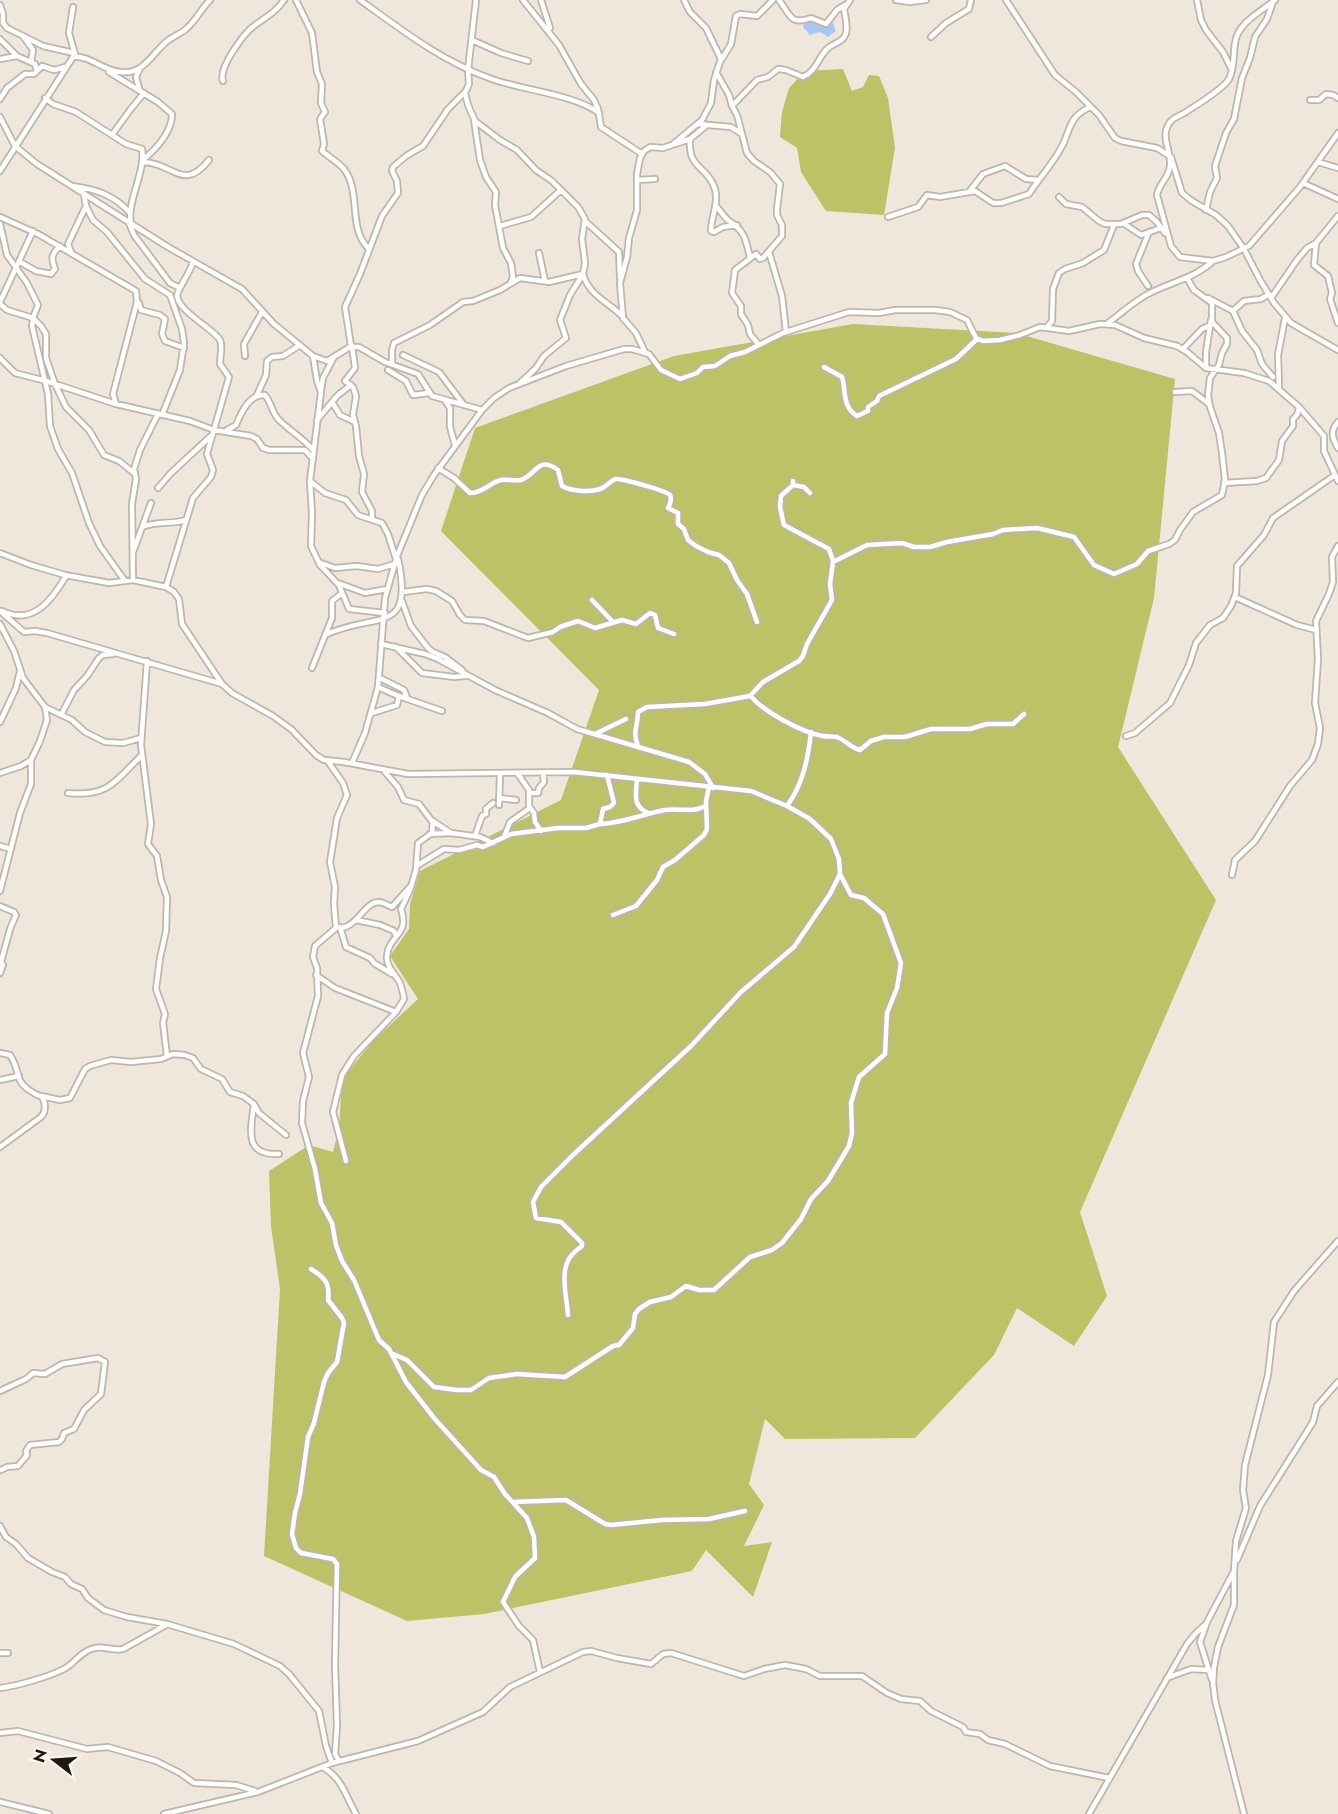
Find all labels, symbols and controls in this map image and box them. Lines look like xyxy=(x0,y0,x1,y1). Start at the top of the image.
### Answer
north arrow xyxy=(24,1730,84,1790)
text: N xyxy=(27,1746,53,1765)

